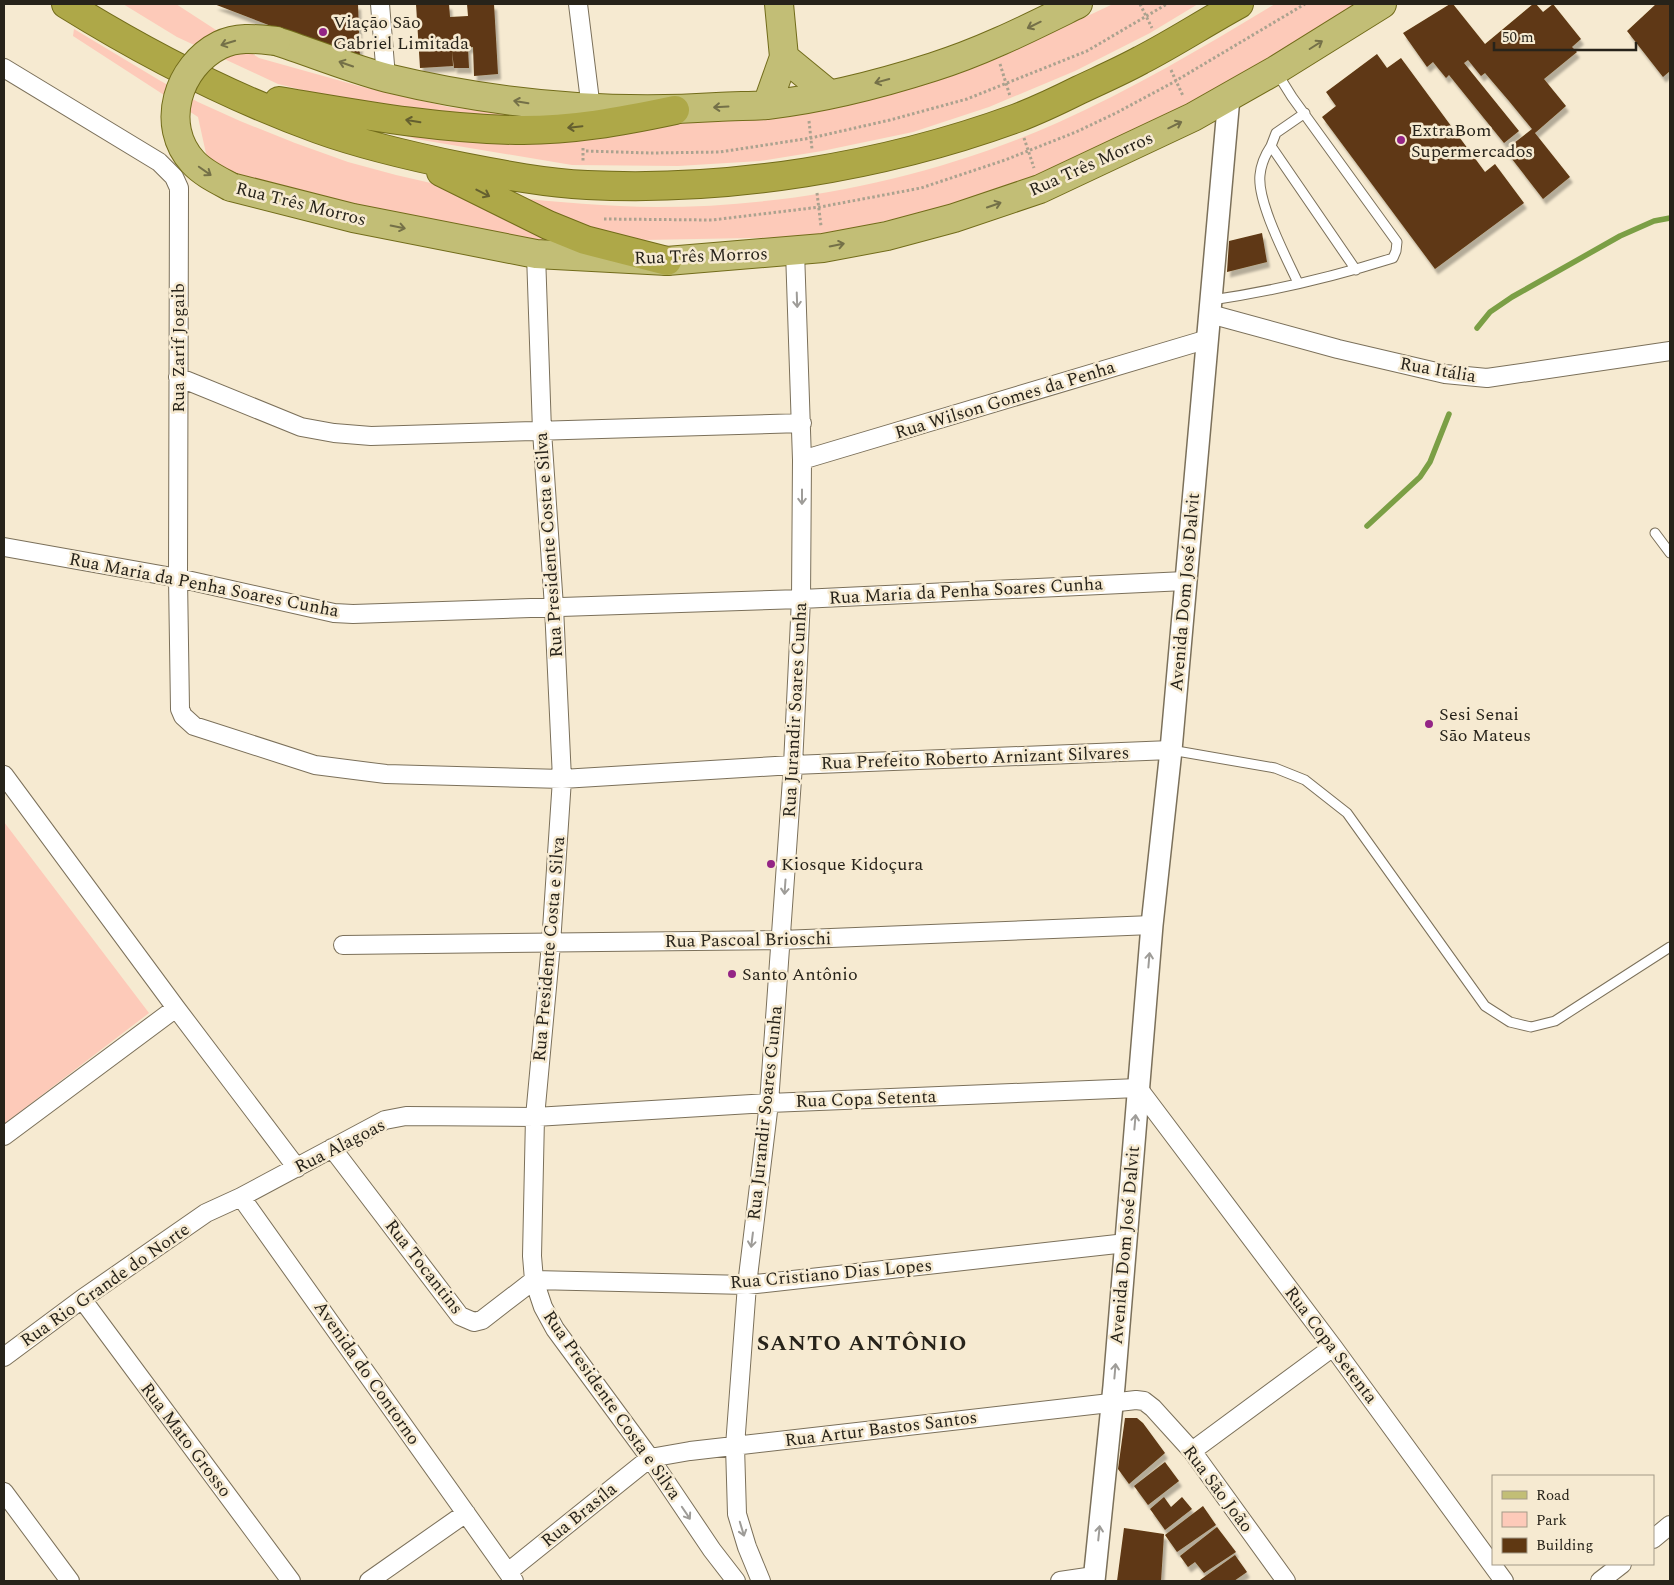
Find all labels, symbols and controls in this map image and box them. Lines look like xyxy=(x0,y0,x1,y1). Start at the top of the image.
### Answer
place label: Viação São Gabriel Limitada xyxy=(333,9,469,57)
one-way arrow xyxy=(1027,20,1042,30)
scale bar xyxy=(1494,20,1636,52)
marker: Viação São Gabriel Limitada xyxy=(317,26,329,38)
text: 50 m xyxy=(1502,26,1534,49)
one-way arrow xyxy=(221,38,237,48)
one-way arrow xyxy=(1308,40,1322,50)
one-way arrow xyxy=(338,59,354,68)
one-way arrow xyxy=(875,76,891,86)
one-way arrow xyxy=(514,97,530,107)
one-way arrow xyxy=(713,103,729,112)
one-way arrow xyxy=(405,116,421,126)
place label: ExtraBom Supermercados xyxy=(1411,117,1533,165)
one-way arrow xyxy=(1167,120,1182,130)
one-way arrow xyxy=(567,122,583,132)
street label: Rua Três Morros xyxy=(1024,124,1158,204)
marker: ExtraBom Supermercados xyxy=(1395,134,1407,146)
one-way arrow xyxy=(198,166,212,176)
street label: Rua Três Morros xyxy=(233,175,369,233)
one-way arrow xyxy=(475,189,490,198)
one-way arrow xyxy=(986,199,1002,209)
one-way arrow xyxy=(389,223,405,232)
street label: Rua Três Morros xyxy=(634,240,768,272)
one-way arrow xyxy=(829,240,845,250)
street label: Rua Zarif Jogaib xyxy=(165,283,192,413)
one-way arrow xyxy=(792,292,801,308)
street label: Rua Itália xyxy=(1398,350,1479,390)
street label: Rua Wilson Gomes da Penha xyxy=(892,354,1119,446)
street label: Rua Presidente Costa e Silva xyxy=(528,431,570,659)
one-way arrow xyxy=(797,489,807,505)
street label: Avenida Dom José Dalvit xyxy=(1163,492,1207,692)
street label: Rua Maria da Penha Soares Cunha xyxy=(67,546,341,624)
street label: Rua Maria da Penha Soares Cunha xyxy=(828,570,1104,612)
street label: Rua Jurandir Soares Cunha xyxy=(776,601,814,818)
place label: Sesi Senai São Mateus xyxy=(1439,701,1531,749)
marker: Sesi Senai São Mateus xyxy=(1423,718,1435,730)
street label: Rua Prefeito Roberto Arnizant Silvares xyxy=(820,739,1130,777)
street label: Rua Presidente Costa e Silva xyxy=(526,835,572,1063)
place label: Kiosque Kidoçura xyxy=(781,851,924,878)
marker: Kiosque Kidoçura xyxy=(765,858,777,870)
one-way arrow xyxy=(780,879,789,895)
street label: Rua Pascoal Brioschi xyxy=(664,925,832,955)
one-way arrow xyxy=(1144,952,1154,968)
place label: Santo Antônio xyxy=(742,961,858,988)
marker: Santo Antônio xyxy=(726,968,738,980)
street label: Rua Jurandir Soares Cunha xyxy=(740,1004,790,1222)
street label: Rua Copa Setenta xyxy=(795,1083,937,1115)
street label: Rua Alagoas xyxy=(290,1112,390,1180)
one-way arrow xyxy=(1131,1114,1140,1130)
street label: Avenida Dom José Dalvit xyxy=(1103,1145,1147,1345)
street label: Rua Tocantins xyxy=(378,1214,470,1320)
street label: Rua Rio Grande do Norte xyxy=(15,1216,195,1354)
one-way arrow xyxy=(747,1232,757,1248)
street label: Rua Cristiano Dias Lopes xyxy=(729,1252,933,1296)
street label: Rua Copa Setenta xyxy=(1278,1281,1384,1410)
street label: Avenida do Contorno xyxy=(307,1295,427,1451)
street label: Rua Presidente Costa e Silva xyxy=(536,1305,688,1505)
district label: SANTO ANTÔNIO xyxy=(757,1327,967,1360)
one-way arrow xyxy=(1110,1363,1120,1379)
street label: Rua Mato Grosso xyxy=(134,1377,238,1503)
street label: Rua Artur Bastos Santos xyxy=(783,1404,979,1454)
street label: Rua São João xyxy=(1176,1440,1260,1538)
legend xyxy=(1492,1475,1654,1565)
street label: Rua Brasíla xyxy=(535,1476,623,1554)
text: Road xyxy=(1536,1484,1570,1507)
one-way arrow xyxy=(681,1506,691,1520)
text: Park xyxy=(1536,1509,1567,1532)
one-way arrow xyxy=(737,1521,747,1537)
one-way arrow xyxy=(1094,1525,1104,1541)
text: Building xyxy=(1536,1534,1593,1557)

